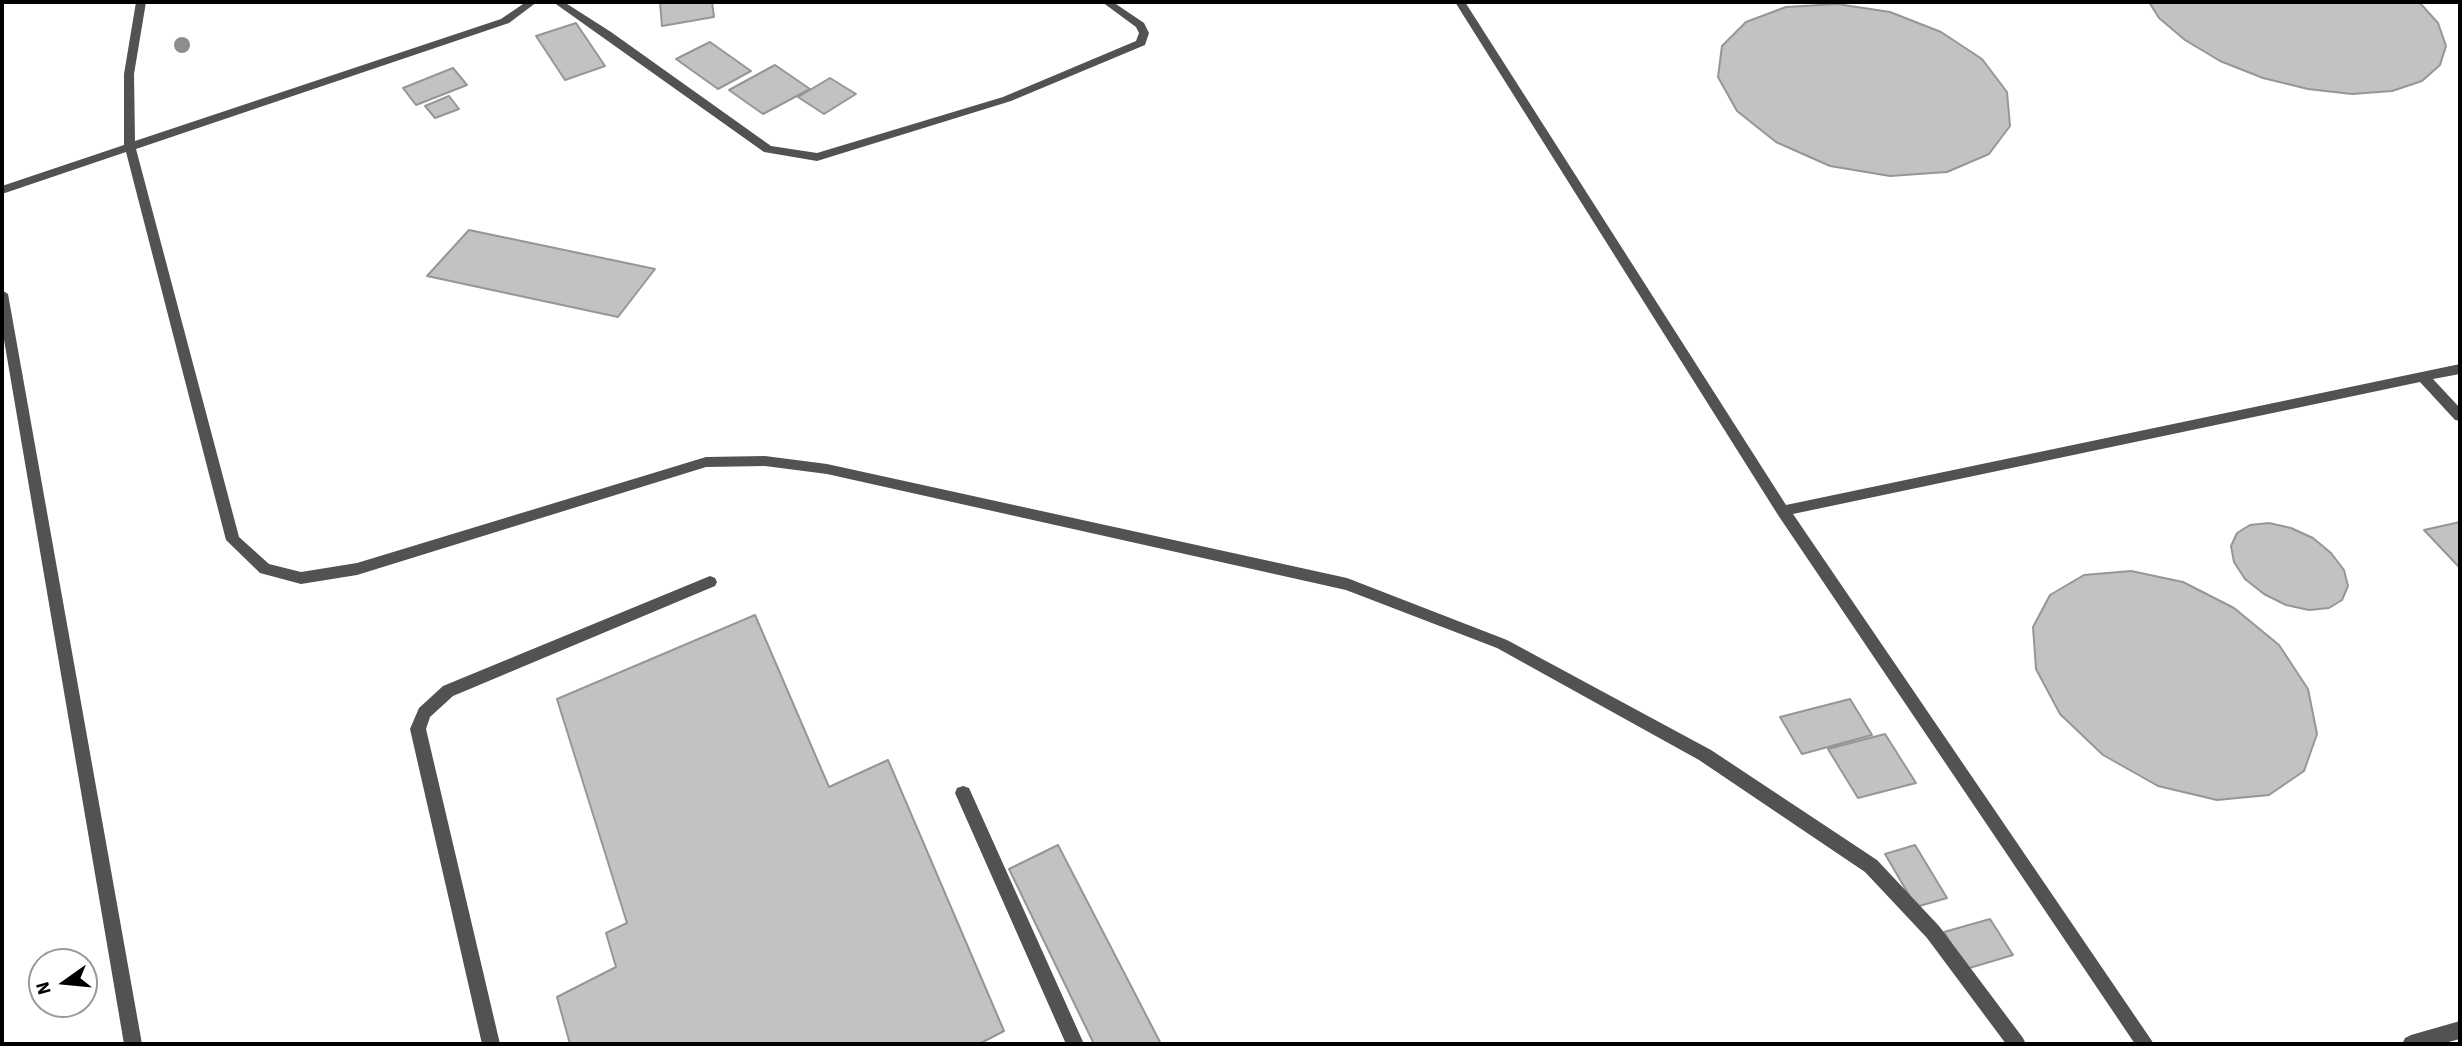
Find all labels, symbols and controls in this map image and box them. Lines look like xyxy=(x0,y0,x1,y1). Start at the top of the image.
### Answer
north arrow xyxy=(28,948,98,1018)
text: N xyxy=(29,978,59,998)

